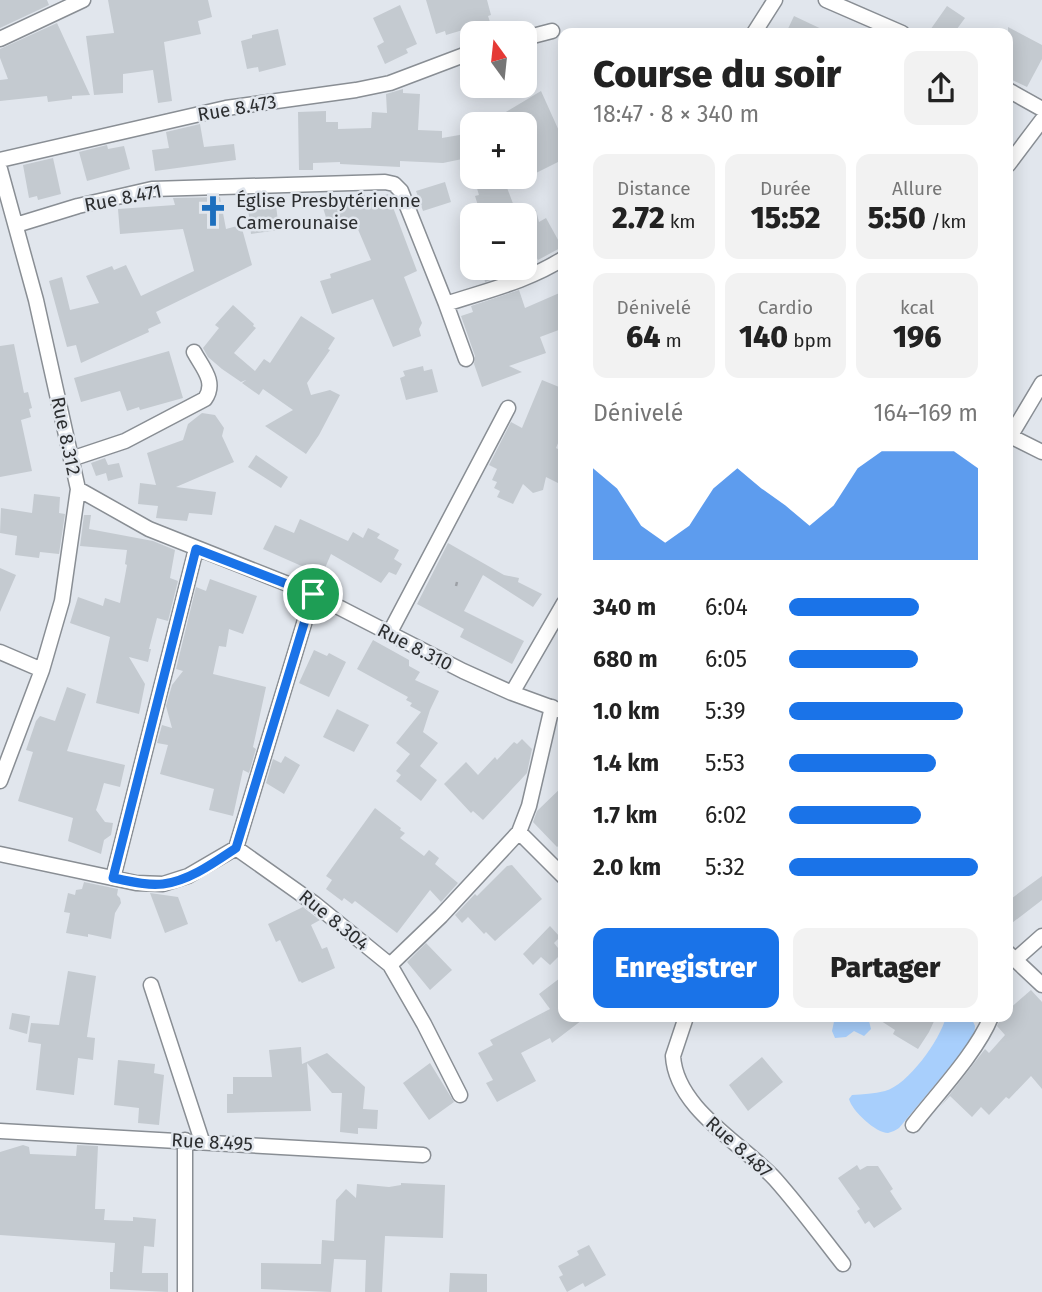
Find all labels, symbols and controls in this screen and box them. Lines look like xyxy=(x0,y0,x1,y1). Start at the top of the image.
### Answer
north arrow xyxy=(460,21,537,98)
map controls xyxy=(460,21,537,280)
text: Course du soir xyxy=(593,51,841,97)
button: share xyxy=(904,51,978,125)
street label: Rue 8.473 xyxy=(196,90,278,126)
text: 18:47 · 8 × 340 m xyxy=(593,100,759,128)
button: + xyxy=(460,112,537,189)
text: Distance xyxy=(617,177,691,200)
text: Durée xyxy=(760,177,811,200)
text: Allure xyxy=(892,177,942,200)
street label: Rue 8.471 xyxy=(82,179,164,217)
place label: Église Presbytérienne Camerounaise xyxy=(236,189,421,234)
church icon: Église Presbytérienne Camerounaise xyxy=(196,194,230,228)
text: 2.72 xyxy=(612,200,665,236)
text: 15:52 xyxy=(751,200,820,236)
text: 5:50 xyxy=(868,200,926,236)
button: − xyxy=(460,203,537,280)
text: km xyxy=(665,210,696,233)
text: /km xyxy=(926,210,967,233)
text: Dénivelé xyxy=(617,296,691,319)
text: Cardio xyxy=(758,296,813,319)
text: kcal xyxy=(900,296,934,319)
text: 64 xyxy=(626,319,660,355)
text: 140 xyxy=(739,319,788,355)
text: 196 xyxy=(893,319,941,355)
text: m xyxy=(660,329,682,352)
text: bpm xyxy=(788,329,832,352)
street label: Rue 8.312 xyxy=(46,395,86,477)
text: Dénivelé xyxy=(593,399,683,427)
text: 164–169 m xyxy=(873,399,978,427)
pin xyxy=(283,564,343,624)
icon: arrive xyxy=(294,575,332,613)
text: 340 m xyxy=(593,593,656,621)
text: 6:04 xyxy=(705,593,748,621)
street label: Rue 8.310 xyxy=(374,618,456,676)
text: 680 m xyxy=(593,645,658,673)
text: 6:05 xyxy=(705,645,747,673)
text: 1.0 km xyxy=(593,697,660,725)
text: 5:39 xyxy=(705,697,746,725)
text: 1.4 km xyxy=(593,749,659,777)
text: 5:53 xyxy=(705,749,745,777)
text: 1.7 km xyxy=(593,801,658,829)
text: 6:02 xyxy=(705,801,747,829)
text: 2.0 km xyxy=(593,853,661,881)
text: 5:32 xyxy=(705,853,745,881)
street label: Rue 8.304 xyxy=(294,885,374,955)
button: Enregistrer xyxy=(593,928,779,1008)
button: Partager xyxy=(793,928,978,1008)
street label: Rue 8.487 xyxy=(701,1111,777,1183)
street label: Rue 8.495 xyxy=(171,1128,253,1156)

